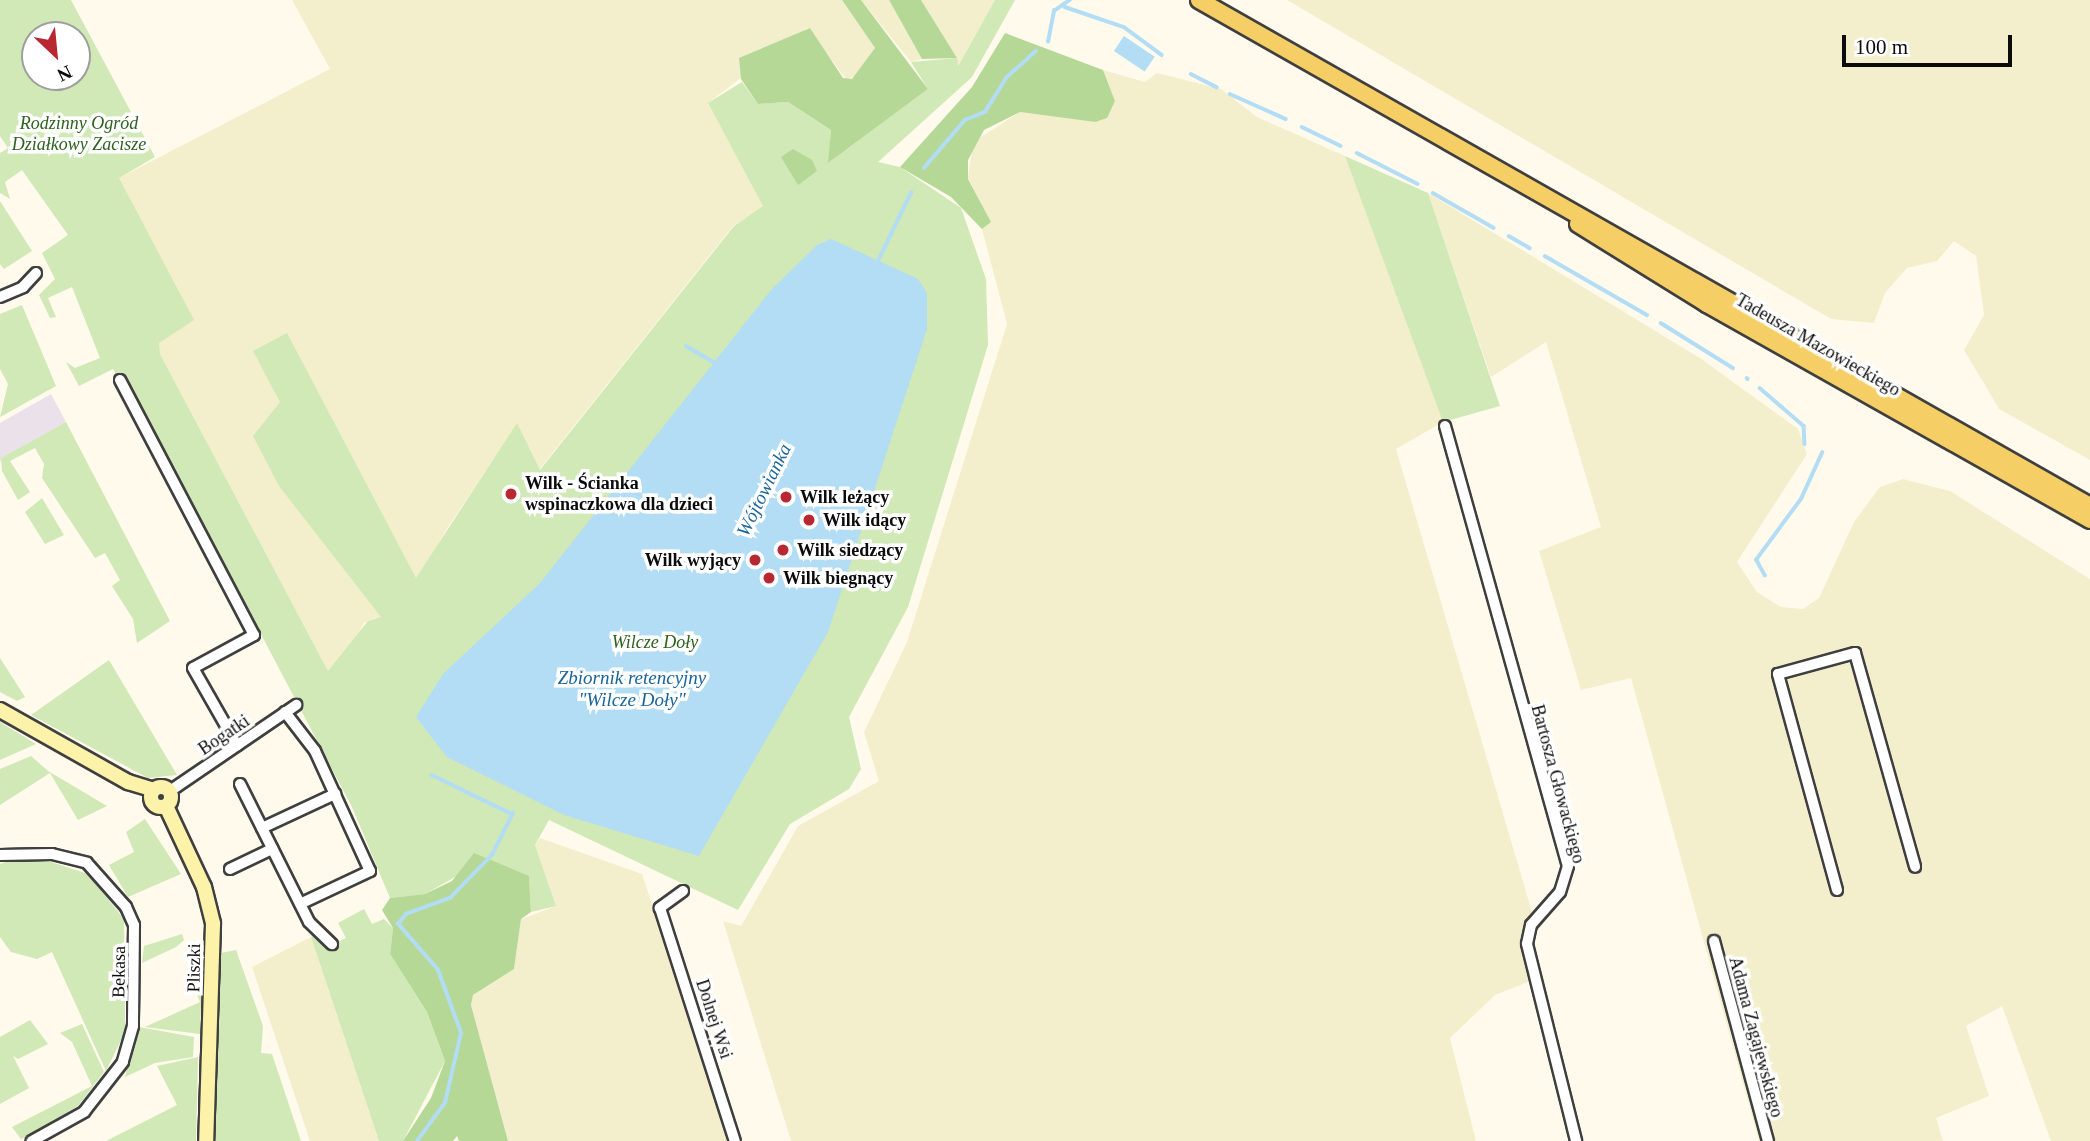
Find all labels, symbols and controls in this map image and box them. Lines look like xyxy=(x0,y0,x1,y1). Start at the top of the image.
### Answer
north arrow xyxy=(21,21,91,91)
scale bar xyxy=(1845,21,2015,65)
text: 100 m xyxy=(1855,35,1908,59)
text: N xyxy=(54,61,75,86)
park label: Rodzinny Ogród Działkowy Zacisze xyxy=(12,113,146,156)
street label: Tadeusza Mazowieckiego xyxy=(1732,289,1904,401)
water label: Wójtowianka xyxy=(732,440,796,540)
place label: Wilk - Ścianka wspinaczkowa dla dzieci xyxy=(525,473,713,516)
marker: Wilk - Ścianka wspinaczkowa dla dzieci xyxy=(503,486,519,502)
place label: Wilk leżący xyxy=(800,486,889,508)
marker: Wilk leżący xyxy=(778,489,794,505)
place label: Wilk idący xyxy=(823,509,906,531)
marker: Wilk idący xyxy=(801,512,817,528)
place label: Wilk siedzący xyxy=(797,539,903,561)
marker: Wilk siedzący xyxy=(775,542,791,558)
place label: Wilk wyjący xyxy=(645,549,741,571)
marker: Wilk wyjący xyxy=(747,552,763,568)
place label: Wilk biegnący xyxy=(783,567,893,589)
marker: Wilk biegnący xyxy=(761,570,777,586)
park label: Wilcze Doły xyxy=(612,631,698,653)
water label: Zbiornik retencyjny "Wilcze Doły" xyxy=(558,667,706,711)
street label: Bartosza Głowackiego xyxy=(1526,702,1590,866)
street label: Bogatki xyxy=(194,710,254,760)
street label: Pliszki xyxy=(183,943,205,993)
street label: Bekasa xyxy=(108,946,130,998)
street label: Adama Zagajewskiego xyxy=(1724,954,1788,1120)
street label: Dolnej Wsi xyxy=(691,976,737,1062)

